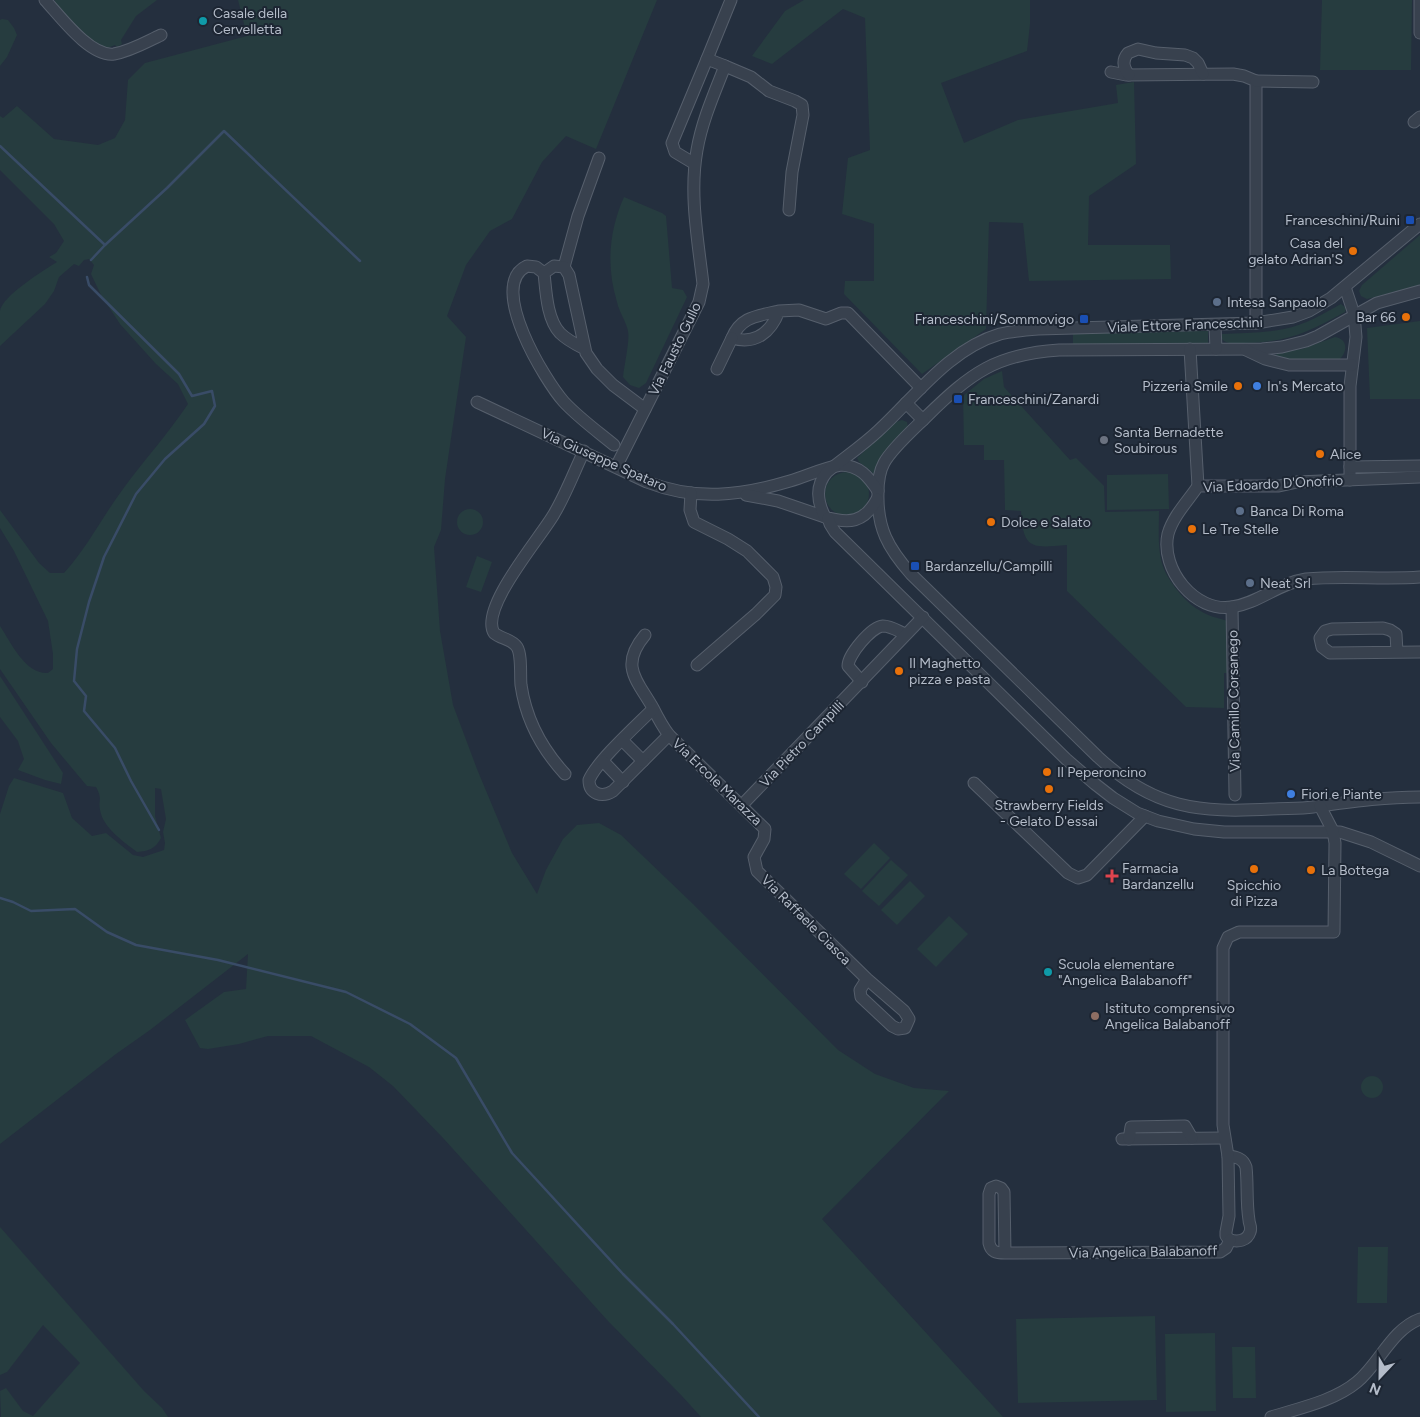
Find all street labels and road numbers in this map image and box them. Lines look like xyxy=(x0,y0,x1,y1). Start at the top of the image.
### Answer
street label: Via Fausto Gullo xyxy=(645,299,705,399)
street label: Viale Ettore Franceschini xyxy=(1107,314,1263,336)
street label: Via Giuseppe Spataro xyxy=(538,425,670,495)
street label: Via Edoardo D'Onofrio xyxy=(1202,472,1344,496)
street label: Via Camillo Corsanego xyxy=(1224,630,1244,772)
street label: Via Pietro Campilli xyxy=(756,697,848,791)
street label: Via Ercole Marazza xyxy=(669,735,765,829)
street label: Via Raffaele Ciasca xyxy=(757,871,855,969)
street label: Via Angelica Balabanoff xyxy=(1068,1242,1218,1262)

